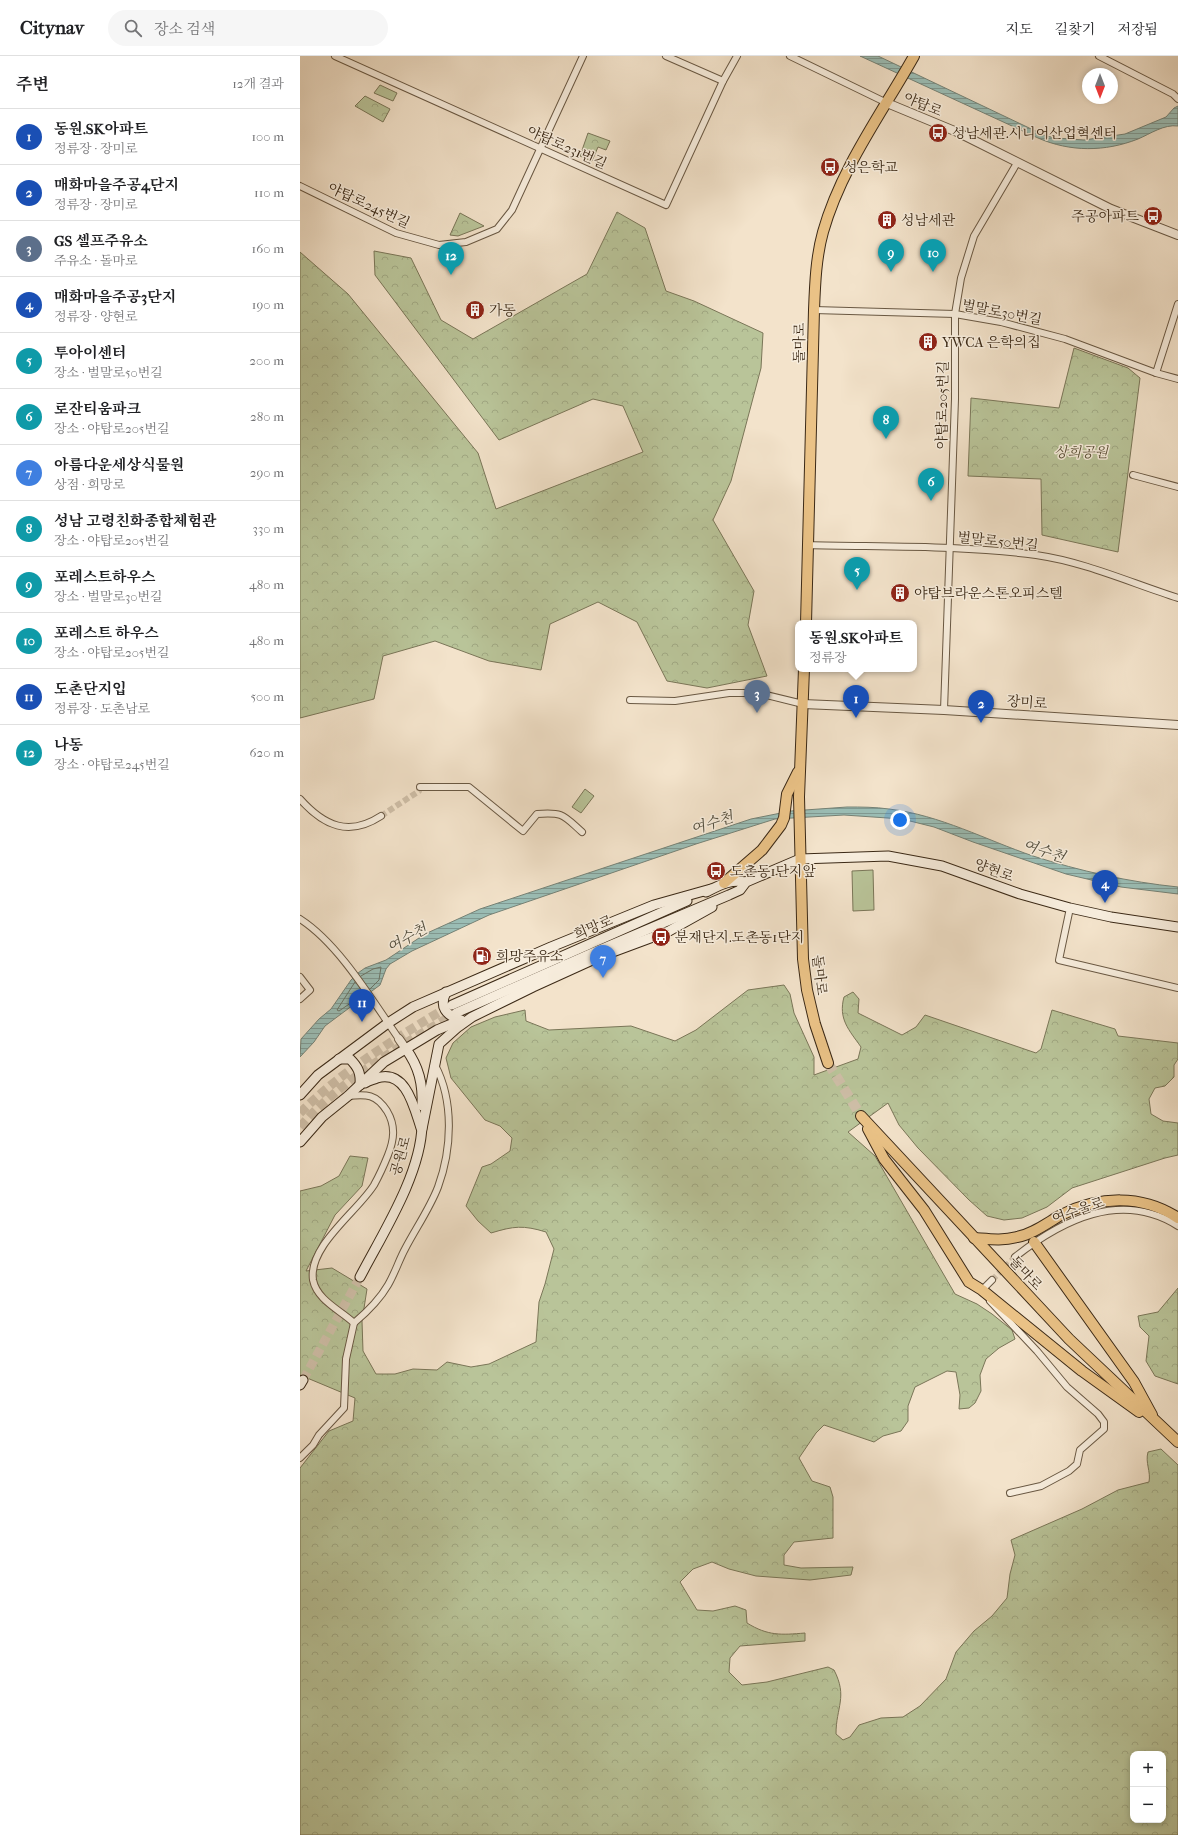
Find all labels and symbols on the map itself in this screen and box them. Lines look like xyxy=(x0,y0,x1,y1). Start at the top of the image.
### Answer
north arrow xyxy=(1082,68,1118,104)
street label: 야탑로 xyxy=(901,89,945,120)
street label: 야탑로231번길 xyxy=(524,122,609,173)
bus stop icon: 성남세관.시니어산업혁센터 xyxy=(927,122,949,144)
place label: 성남세관.시니어산업혁센터 xyxy=(952,125,1117,142)
bus stop icon: 성은학교 xyxy=(819,156,841,178)
place label: 성은학교 xyxy=(844,159,899,176)
street label: 야탑로245번길 xyxy=(325,179,413,232)
bus stop icon: 주공아파트 xyxy=(1142,205,1164,227)
place label: 주공아파트 xyxy=(1071,208,1139,225)
building icon: 성남세관 xyxy=(876,209,898,231)
place label: 성남세관 xyxy=(901,212,956,229)
pin: 9 xyxy=(878,239,904,272)
pin: 10 xyxy=(920,239,946,272)
pin: 12 xyxy=(438,242,464,275)
street label: 벌말로30번길 xyxy=(960,296,1043,329)
building icon: 가동 xyxy=(464,299,486,321)
place label: 가동 xyxy=(489,302,517,319)
street label: 돌마로 xyxy=(791,322,808,363)
building icon: YWCA 은학의집 xyxy=(917,331,939,353)
place label: YWCA 은학의집 xyxy=(941,334,1041,351)
street label: 야탑로205번길 xyxy=(933,361,952,449)
pin: 8 xyxy=(873,406,899,439)
park label: 상희공원 xyxy=(1054,444,1110,461)
pin: 6 xyxy=(918,468,944,501)
street label: 벌말로50번길 xyxy=(957,529,1039,554)
pin: 5 xyxy=(844,557,870,590)
building icon: 야탑브라운스톤오피스텔 xyxy=(889,582,911,604)
place label: 야탑브라운스톤오피스텔 xyxy=(914,585,1063,602)
pin: 3 xyxy=(744,680,770,713)
pin: 1 xyxy=(843,685,869,718)
pin: 2 xyxy=(968,690,994,723)
street label: 장미로 xyxy=(1006,693,1048,712)
water label: 여수천 xyxy=(689,807,737,838)
your location xyxy=(890,810,910,830)
water label: 여수천 xyxy=(1021,836,1069,867)
street label: 양현로 xyxy=(972,856,1016,886)
bus stop icon: 도촌동1단지앞 xyxy=(705,860,727,882)
place label: 도촌동1단지앞 xyxy=(730,863,817,880)
pin: 4 xyxy=(1092,870,1118,903)
street label: 희망로 xyxy=(571,912,616,943)
water label: 여수천 xyxy=(384,919,432,957)
bus stop icon: 분재단지.도촌동1단지 xyxy=(650,926,672,948)
place label: 분재단지.도촌동1단지 xyxy=(675,929,804,946)
fuel station icon: 희망주유소 xyxy=(471,945,493,967)
pin: 7 xyxy=(590,945,616,978)
place label: 희망주유소 xyxy=(496,948,564,965)
street label: 돌마로 xyxy=(809,954,830,997)
pin: 11 xyxy=(349,989,375,1022)
street label: 공원로 xyxy=(387,1134,414,1178)
street label: 여수울로 xyxy=(1050,1193,1107,1227)
street label: 돌마로 xyxy=(1006,1253,1046,1294)

